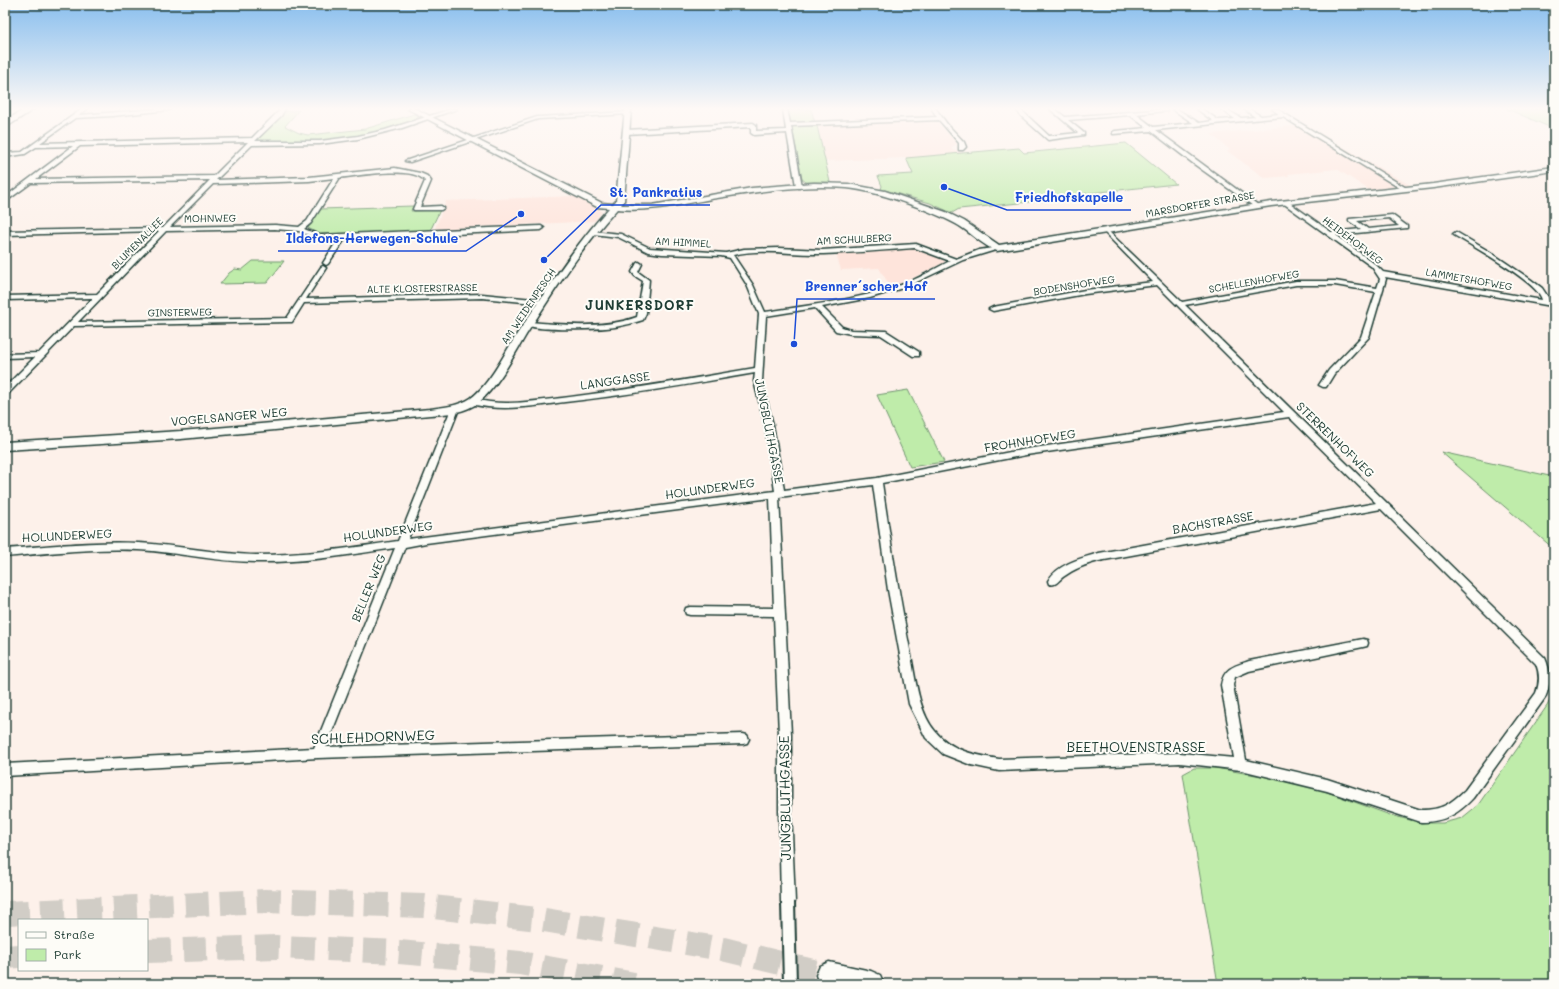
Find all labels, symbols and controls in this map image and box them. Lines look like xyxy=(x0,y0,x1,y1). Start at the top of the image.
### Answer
callout: St. Pankratius xyxy=(601,180,710,205)
text: St. Pankratius xyxy=(610,183,702,200)
callout: Friedhofskapelle xyxy=(1007,185,1131,210)
street label: MARSDORFER STRASSE xyxy=(1144,187,1256,220)
text: Friedhofskapelle xyxy=(1015,188,1124,205)
street label: MOHNWEG xyxy=(184,211,237,225)
street label: HEIDEHOFWEG xyxy=(1320,213,1387,268)
street label: BLUMENALLEE xyxy=(108,214,166,272)
callout: Ildefons-Herwegen-Schule xyxy=(278,226,466,251)
text: Ildefons-Herwegen-Schule xyxy=(286,229,458,246)
street label: AM SCHULBERG xyxy=(816,230,893,248)
street label: AM HIMMEL xyxy=(654,234,712,251)
street label: LAMMETSHOFWEG xyxy=(1425,264,1514,294)
street label: AM WEIDENPESCH xyxy=(497,265,559,347)
street label: SCHELLENHOFWEG xyxy=(1208,266,1301,296)
street label: BODENSHOFWEG xyxy=(1032,272,1116,298)
callout: Brenner´scher Hof xyxy=(797,274,935,299)
text: Brenner´scher Hof xyxy=(805,277,928,294)
street label: ALTE KLOSTERSTRASSE xyxy=(366,280,478,296)
district label: JUNKERSDORF xyxy=(585,296,695,313)
street label: GINSTERWEG xyxy=(148,304,213,320)
street label: LANGGASSE xyxy=(579,367,651,393)
street label: JUNGBLUTHGASSE xyxy=(752,377,788,485)
street label: STERRENHOFWEG xyxy=(1293,398,1378,481)
street label: VOGELSANGER WEG xyxy=(170,403,288,429)
street label: FROHNHOFWEG xyxy=(983,425,1077,455)
street label: HOLUNDERWEG xyxy=(664,474,756,502)
street label: BACHSTRASSE xyxy=(1171,507,1255,537)
street label: HOLUNDERWEG xyxy=(342,517,434,545)
street label: HOLUNDERWEG xyxy=(21,525,113,545)
street label: BELLER WEG xyxy=(347,551,389,624)
street label: SCHLEHDORNWEG xyxy=(311,725,435,748)
street label: JUNGBLUTHGASSE xyxy=(774,735,795,861)
street label: BEETHOVENSTRASSE xyxy=(1066,737,1206,756)
legend xyxy=(18,919,148,971)
text: Straße xyxy=(54,926,95,942)
text: Park xyxy=(54,946,81,962)

